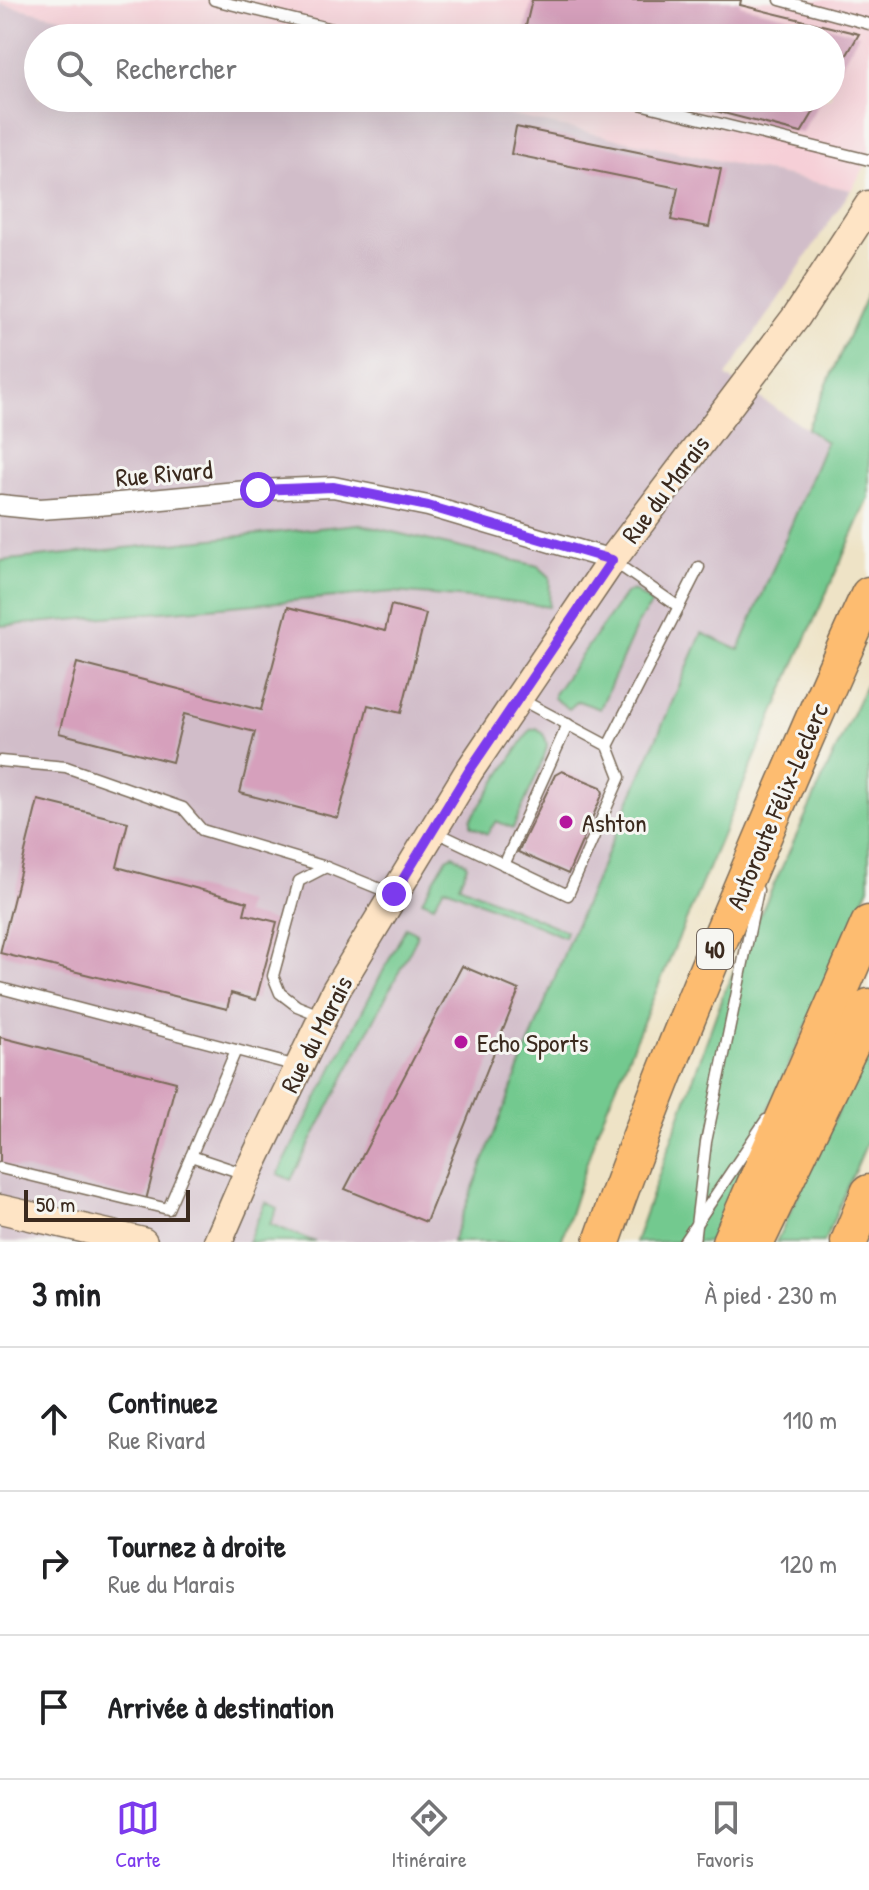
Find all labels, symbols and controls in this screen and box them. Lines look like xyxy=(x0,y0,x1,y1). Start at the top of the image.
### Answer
search box xyxy=(24,24,845,112)
icon: search xyxy=(52,46,96,90)
text: Rechercher xyxy=(116,48,237,88)
street label: Rue du Marais xyxy=(613,428,717,550)
street label: Rue Rivard xyxy=(114,451,214,495)
route start xyxy=(240,472,276,508)
street label: Autoroute Félix-Leclerc xyxy=(718,697,836,915)
place label: Ashton xyxy=(582,805,647,840)
marker: Ashton xyxy=(557,813,575,831)
route end xyxy=(376,876,412,912)
road number: 40 xyxy=(697,929,733,969)
street label: Rue du Marais xyxy=(272,970,360,1098)
place label: Echo Sports xyxy=(477,1025,588,1060)
marker: Echo Sports xyxy=(452,1033,470,1051)
scale bar xyxy=(24,1186,190,1222)
text: 50 m xyxy=(36,1189,75,1219)
text: 3 min xyxy=(32,1271,101,1317)
text: À pied · 230 m xyxy=(705,1277,837,1312)
text: Continuez xyxy=(108,1382,217,1422)
icon: ahead xyxy=(32,1397,76,1441)
text: 110 m xyxy=(783,1402,837,1437)
text: Rue Rivard xyxy=(108,1422,205,1457)
text: Tournez à droite xyxy=(108,1526,286,1566)
icon: right xyxy=(32,1541,76,1585)
text: 120 m xyxy=(780,1546,837,1581)
text: Rue du Marais xyxy=(108,1566,235,1601)
icon: arrive xyxy=(32,1685,76,1729)
text: Arrivée à destination xyxy=(108,1687,334,1727)
tab: Carte xyxy=(115,1796,161,1874)
tab: Itinéraire xyxy=(391,1796,467,1874)
tab: Favoris xyxy=(697,1796,754,1874)

